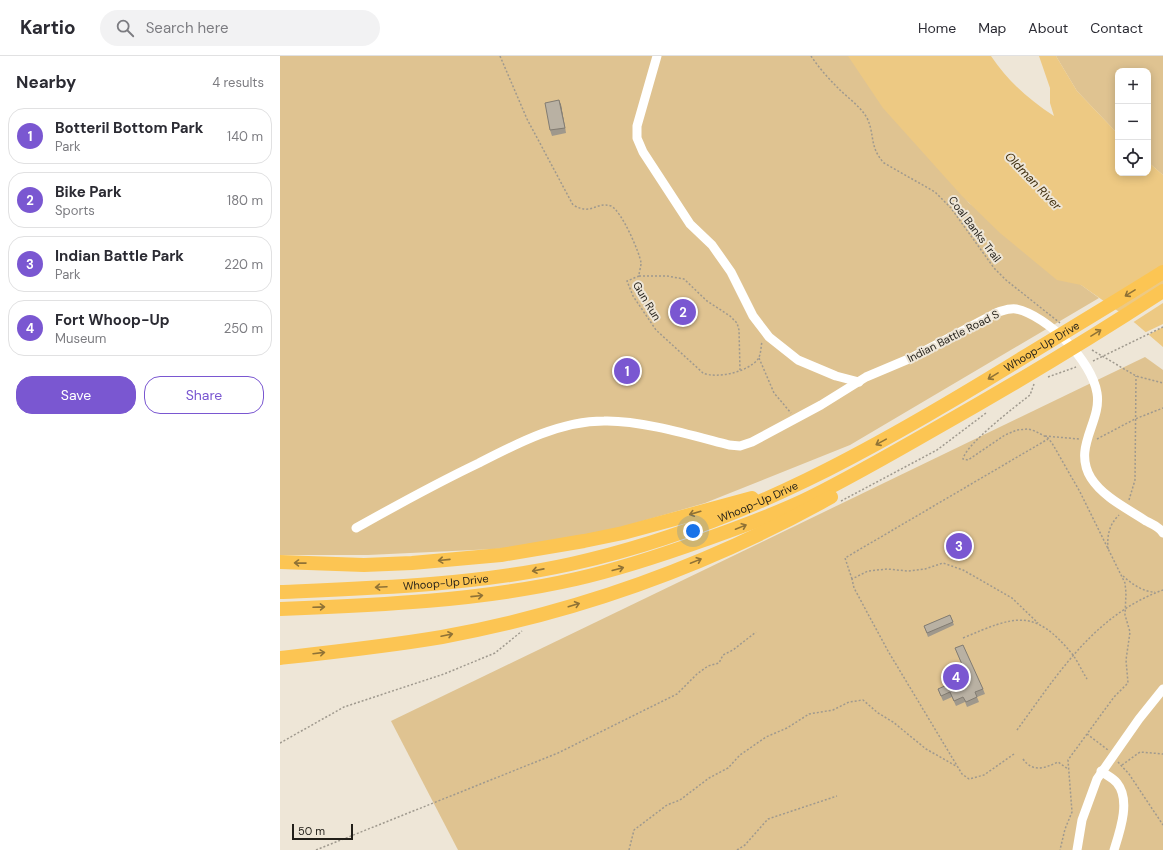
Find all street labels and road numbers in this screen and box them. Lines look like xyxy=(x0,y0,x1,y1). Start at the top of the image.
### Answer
street label: Coal Banks Trail xyxy=(946,193,1004,265)
street label: Gun Run xyxy=(630,279,664,323)
street label: Indian Battle Road S xyxy=(905,307,1001,365)
street label: Whoop-Up Drive xyxy=(1001,318,1082,375)
street label: Whoop-Up Drive xyxy=(716,478,800,525)
street label: Whoop-Up Drive xyxy=(402,571,489,593)

